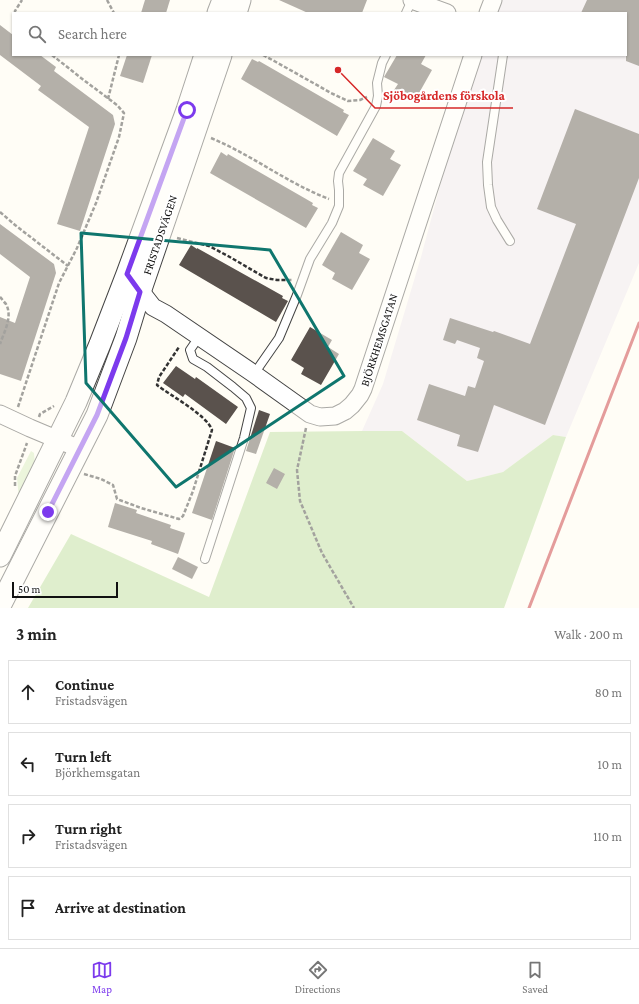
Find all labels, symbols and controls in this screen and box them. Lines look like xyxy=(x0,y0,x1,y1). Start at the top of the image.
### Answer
search box xyxy=(12,12,627,56)
icon: search xyxy=(26,23,48,45)
text: Search here xyxy=(58,26,127,42)
callout: Sjöbogårdens förskola xyxy=(375,83,513,108)
text: Sjöbogårdens förskola xyxy=(383,88,506,104)
route start xyxy=(178,101,196,119)
street label: FRISTADSVÄGEN xyxy=(140,193,180,277)
street label: BJÖRKHEMSGATAN xyxy=(357,292,401,388)
route end xyxy=(39,503,57,521)
scale bar xyxy=(12,580,118,599)
text: 50 m xyxy=(18,583,40,595)
text: 3 min xyxy=(16,625,57,644)
text: Walk · 200 m xyxy=(554,627,623,642)
text: Continue xyxy=(55,677,114,693)
icon: ahead xyxy=(17,681,39,703)
text: 80 m xyxy=(595,685,622,700)
text: Fristadsvägen xyxy=(55,693,127,708)
text: Turn left xyxy=(55,749,111,765)
icon: left xyxy=(17,753,39,775)
text: 10 m xyxy=(597,757,622,772)
text: Björkhemsgatan xyxy=(55,765,140,780)
text: Turn right xyxy=(55,821,122,837)
icon: right xyxy=(17,825,39,847)
text: 110 m xyxy=(593,829,622,844)
text: Fristadsvägen xyxy=(55,837,127,852)
icon: arrive xyxy=(17,897,39,919)
text: Arrive at destination xyxy=(55,900,186,916)
tab: Map xyxy=(91,959,113,995)
tab: Directions xyxy=(295,959,340,995)
tab: Saved xyxy=(522,959,548,995)

